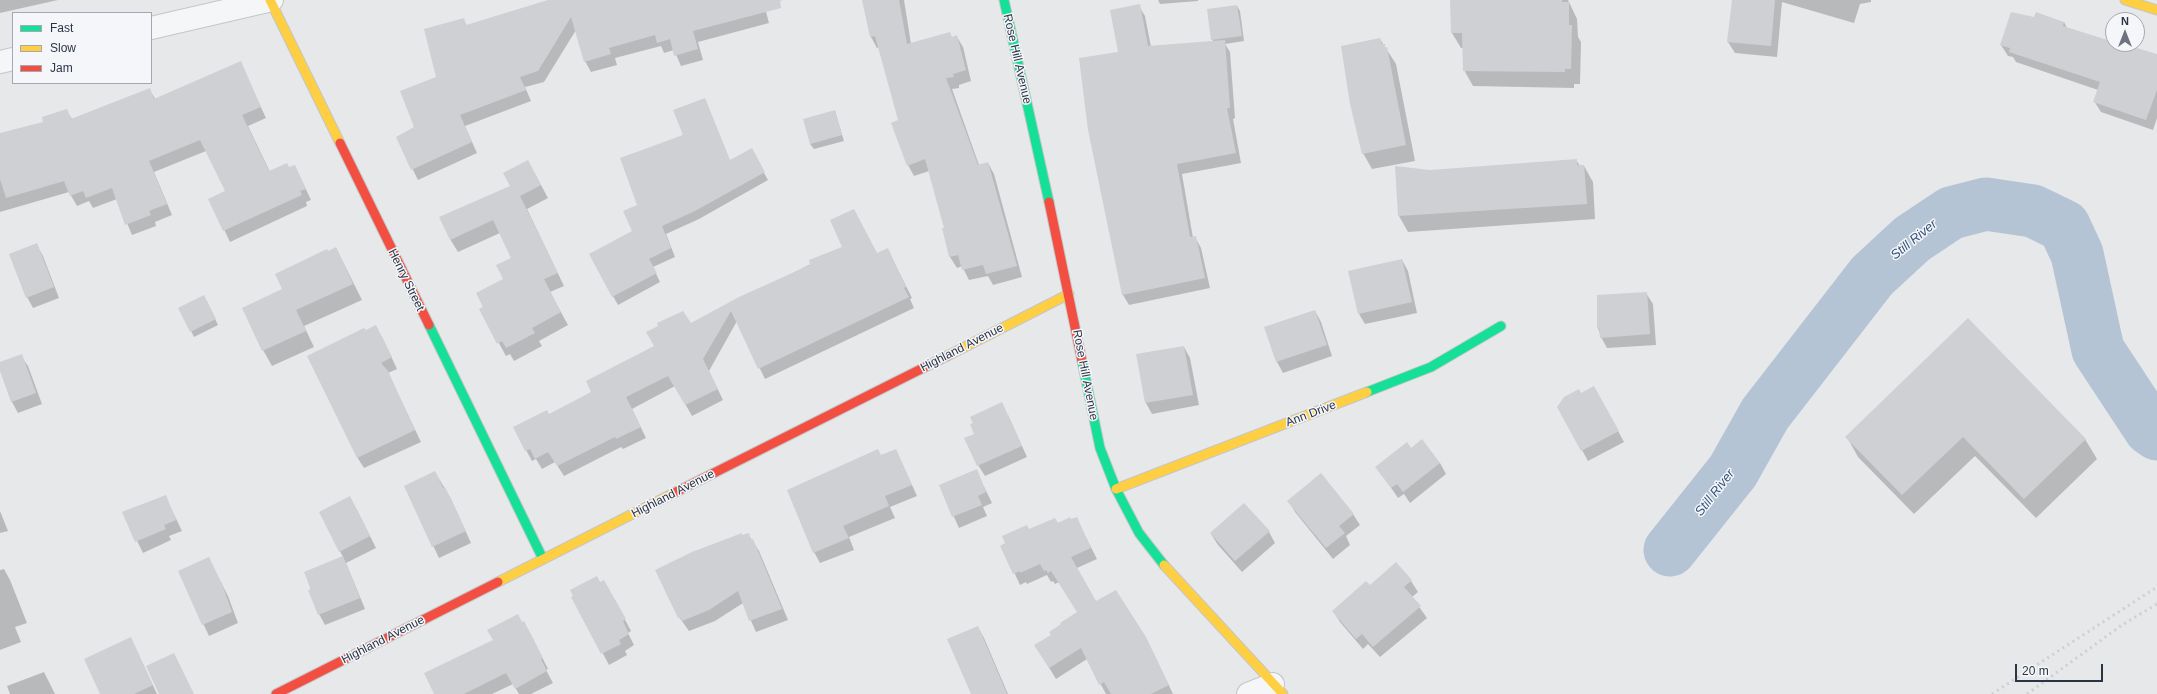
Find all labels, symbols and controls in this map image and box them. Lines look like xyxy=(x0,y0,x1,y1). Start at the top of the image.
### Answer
legend xyxy=(12,12,152,84)
north arrow xyxy=(2105,12,2145,52)
street label: Rose Hill Avenue xyxy=(1000,13,1034,105)
text: N xyxy=(2121,15,2129,27)
text: Fast xyxy=(50,21,73,35)
text: Slow xyxy=(50,41,76,55)
text: Jam xyxy=(50,61,73,75)
water label: Still River xyxy=(1888,217,1940,263)
street label: Henry Street xyxy=(385,247,427,313)
street label: Highland Avenue xyxy=(918,321,1006,375)
street label: Rose Hill Avenue xyxy=(1069,329,1101,421)
street label: Ann Drive xyxy=(1284,398,1338,430)
street label: Highland Avenue xyxy=(629,467,717,521)
water label: Still River xyxy=(1692,467,1738,519)
street label: Highland Avenue xyxy=(339,613,427,667)
scale bar xyxy=(2017,656,2105,682)
text: 20 m xyxy=(2022,664,2049,678)

